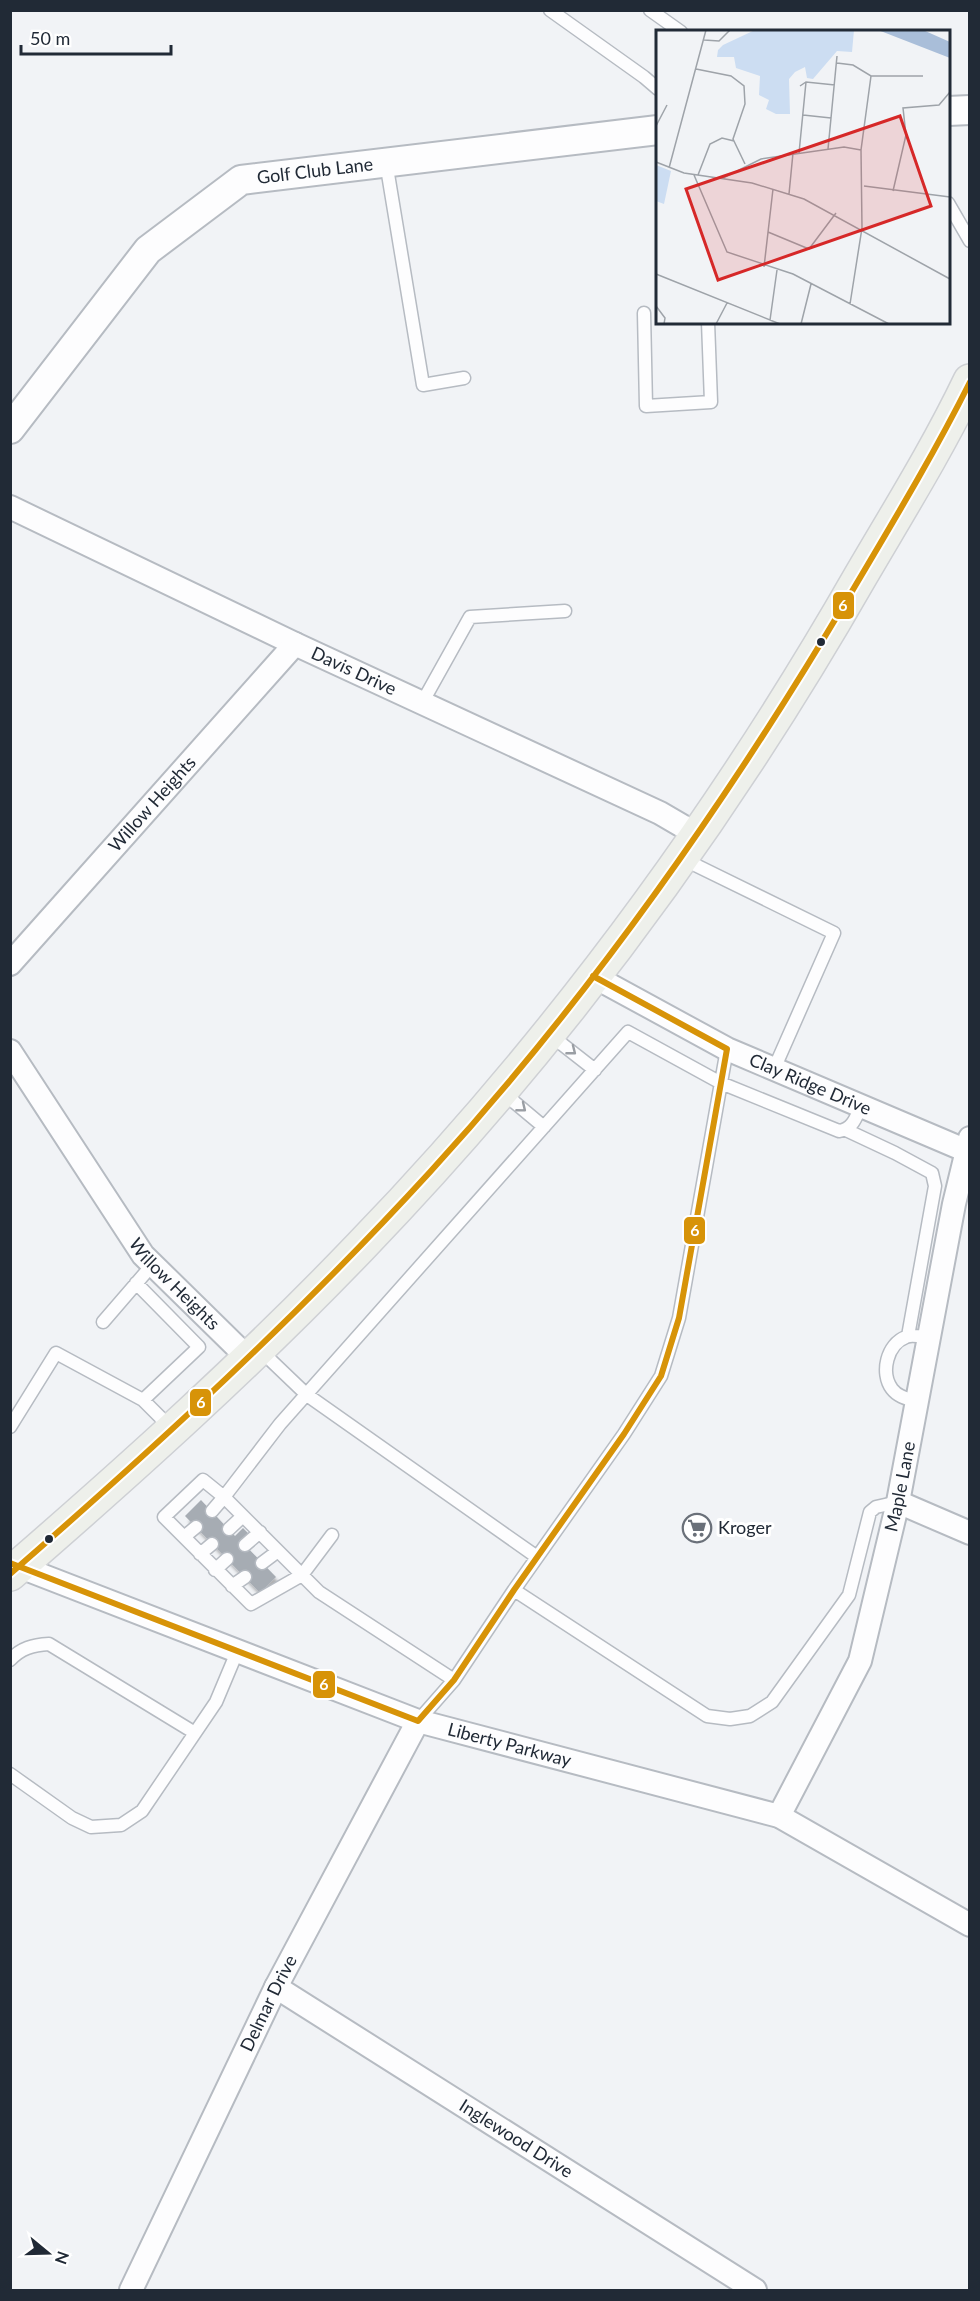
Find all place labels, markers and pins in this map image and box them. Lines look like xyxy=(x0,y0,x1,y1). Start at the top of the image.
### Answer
unlabelled marker xyxy=(815,636,827,648)
supermarket icon: Kroger xyxy=(681,1512,713,1544)
place label: Kroger xyxy=(718,1516,772,1538)
unlabelled marker xyxy=(43,1533,55,1545)

